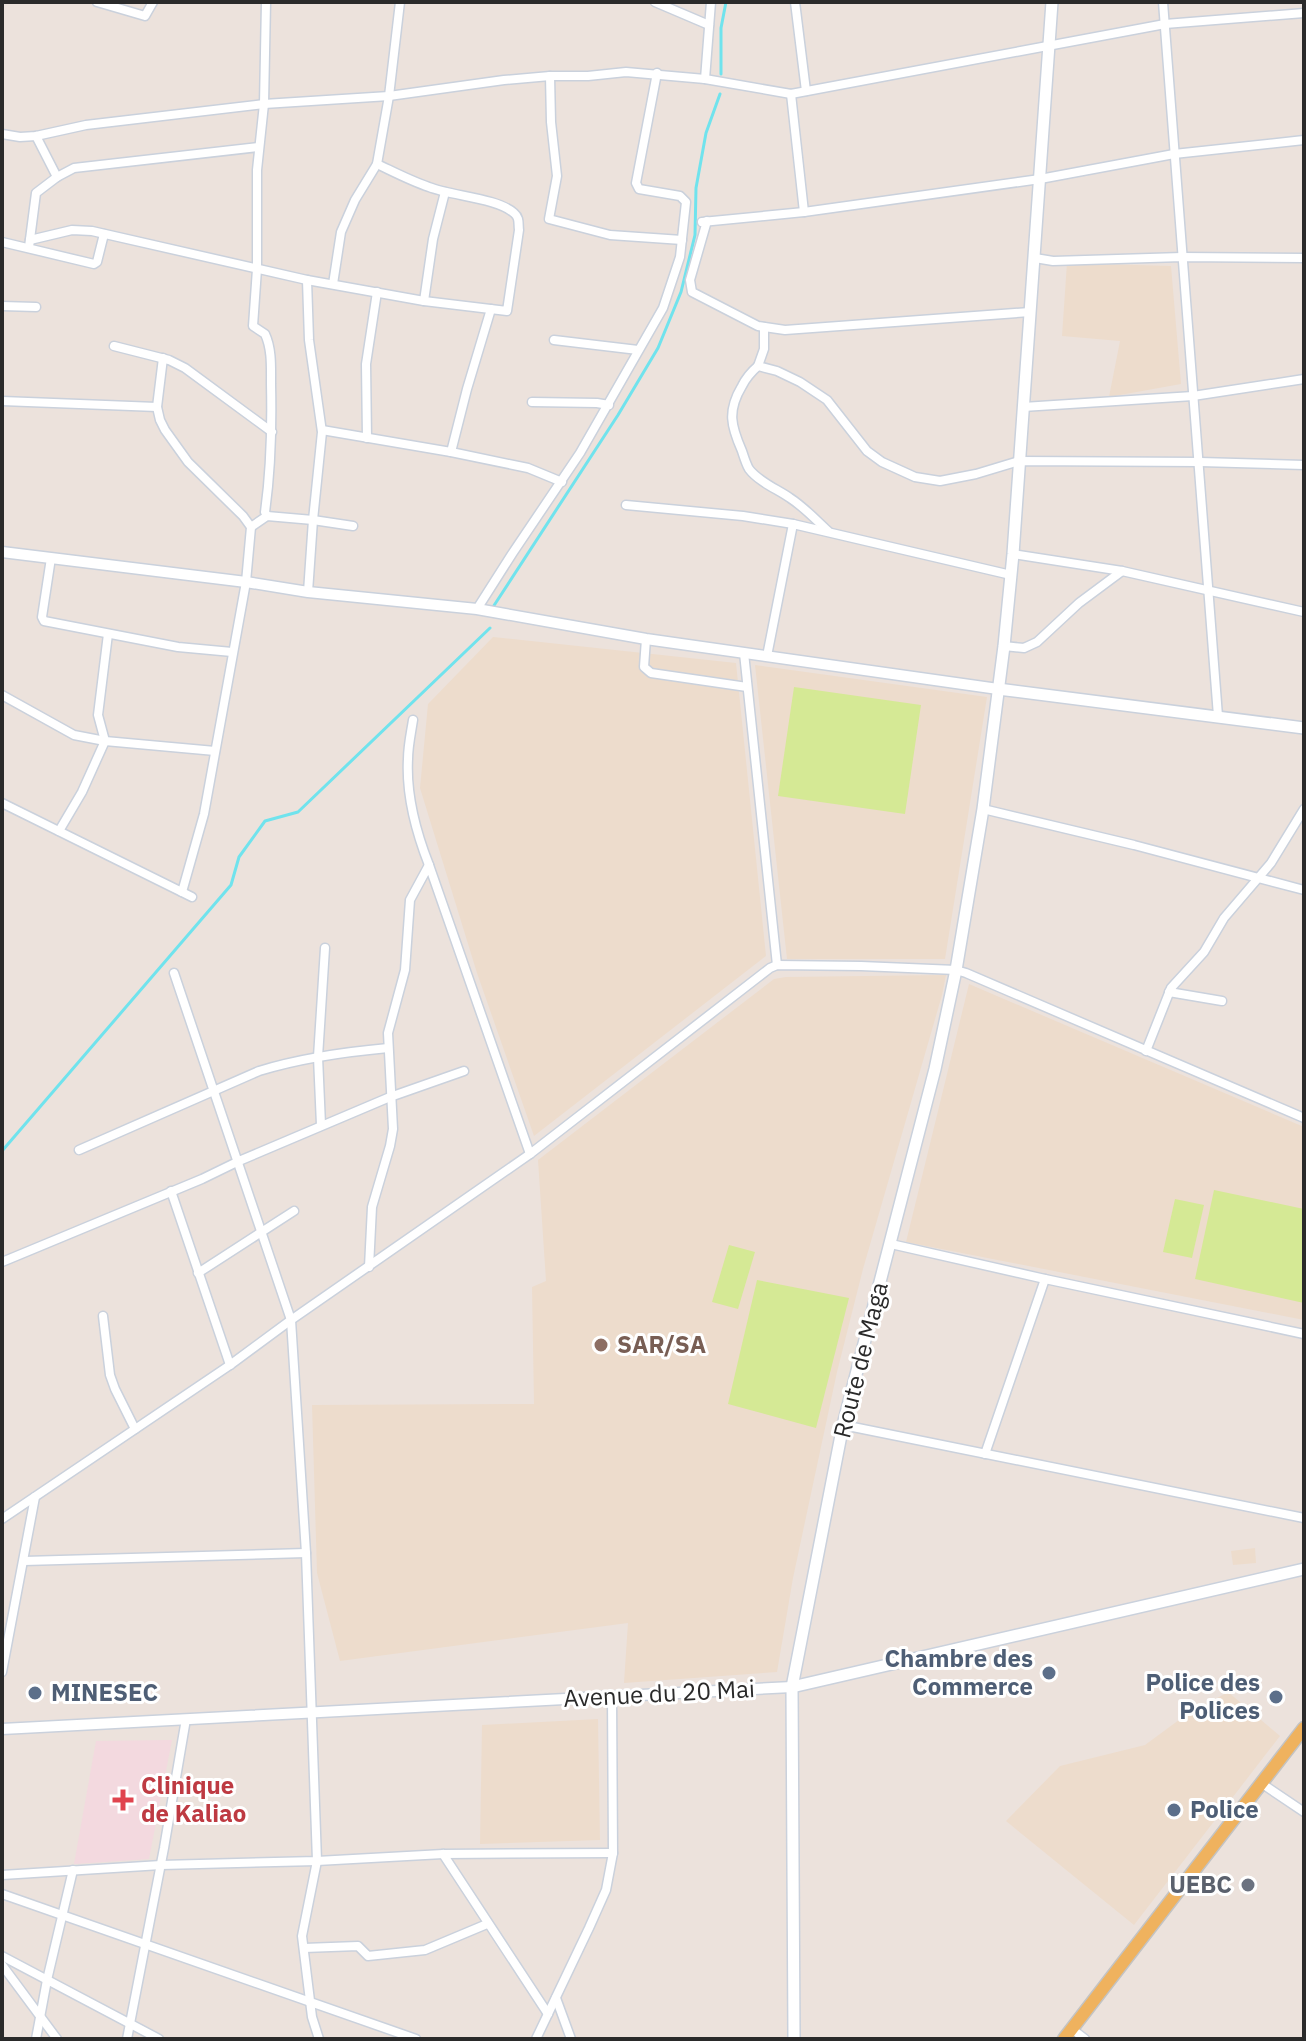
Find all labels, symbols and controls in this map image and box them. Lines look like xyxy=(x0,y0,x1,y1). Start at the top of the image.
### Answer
street label: Route de Maga xyxy=(825,1278,895,1441)
place label: SAR/SA xyxy=(617,1328,706,1360)
marker: SAR/SA xyxy=(592,1336,610,1354)
place label: Chambre des Commerce xyxy=(884,1642,1033,1702)
marker: Chambre des Commerce xyxy=(1040,1664,1058,1682)
place label: Police des Polices xyxy=(1145,1666,1260,1726)
street label: Avenue du 20 Mai xyxy=(562,1672,756,1714)
place label: MINESEC xyxy=(51,1676,158,1708)
marker: MINESEC xyxy=(26,1684,44,1702)
marker: Police des Polices xyxy=(1267,1688,1285,1706)
place label: Clinique de Kaliao xyxy=(141,1769,246,1829)
marker: Clinique de Kaliao xyxy=(112,1789,134,1811)
place label: Police xyxy=(1190,1793,1259,1825)
marker: Police xyxy=(1165,1801,1183,1819)
place label: UEBC xyxy=(1169,1868,1232,1900)
marker: UEBC xyxy=(1239,1876,1257,1894)

